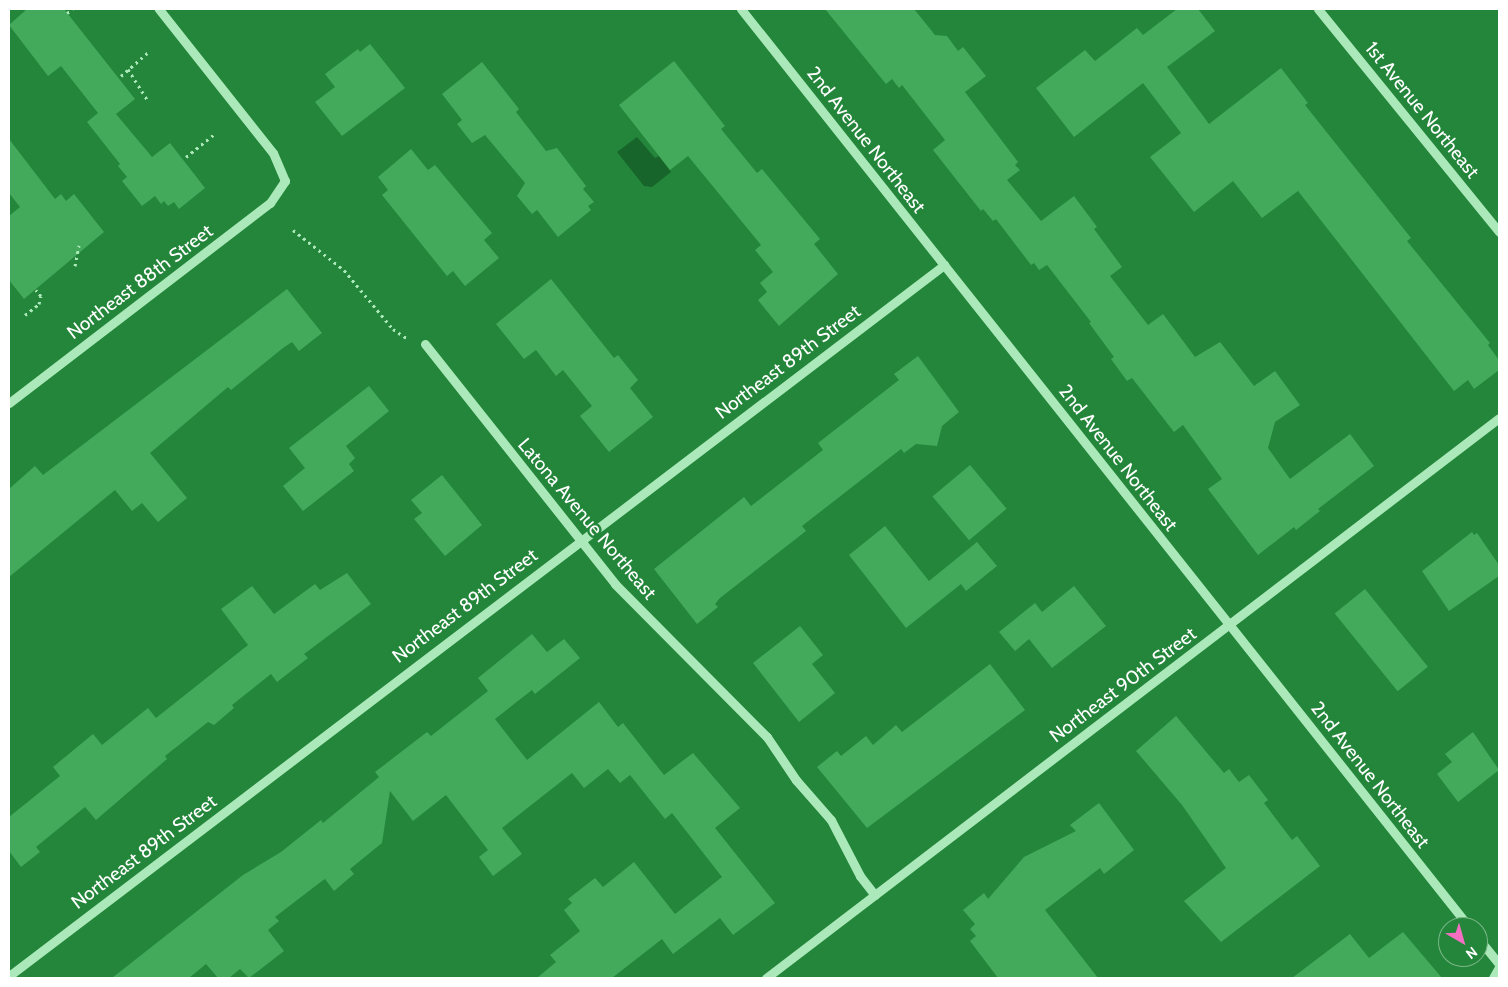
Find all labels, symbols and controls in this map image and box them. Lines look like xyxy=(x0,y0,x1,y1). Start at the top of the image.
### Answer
street label: 1st Avenue Northeast xyxy=(1360,37,1484,183)
street label: 2nd Avenue Northeast xyxy=(802,62,930,218)
street label: Northeast 88th Street xyxy=(63,220,217,344)
street label: Northeast 89th Street xyxy=(711,300,865,424)
street label: 2nd Avenue Northeast xyxy=(1054,380,1182,536)
street label: Latona Avenue Northeast xyxy=(513,434,661,604)
street label: Northeast 89th Street xyxy=(388,544,542,668)
street label: Northeast 90th Street xyxy=(1045,622,1201,748)
street label: 2nd Avenue Northeast xyxy=(1306,697,1434,853)
street label: Northeast 89th Street xyxy=(67,790,221,914)
north arrow xyxy=(1438,917,1488,967)
text: N xyxy=(1462,943,1481,963)

